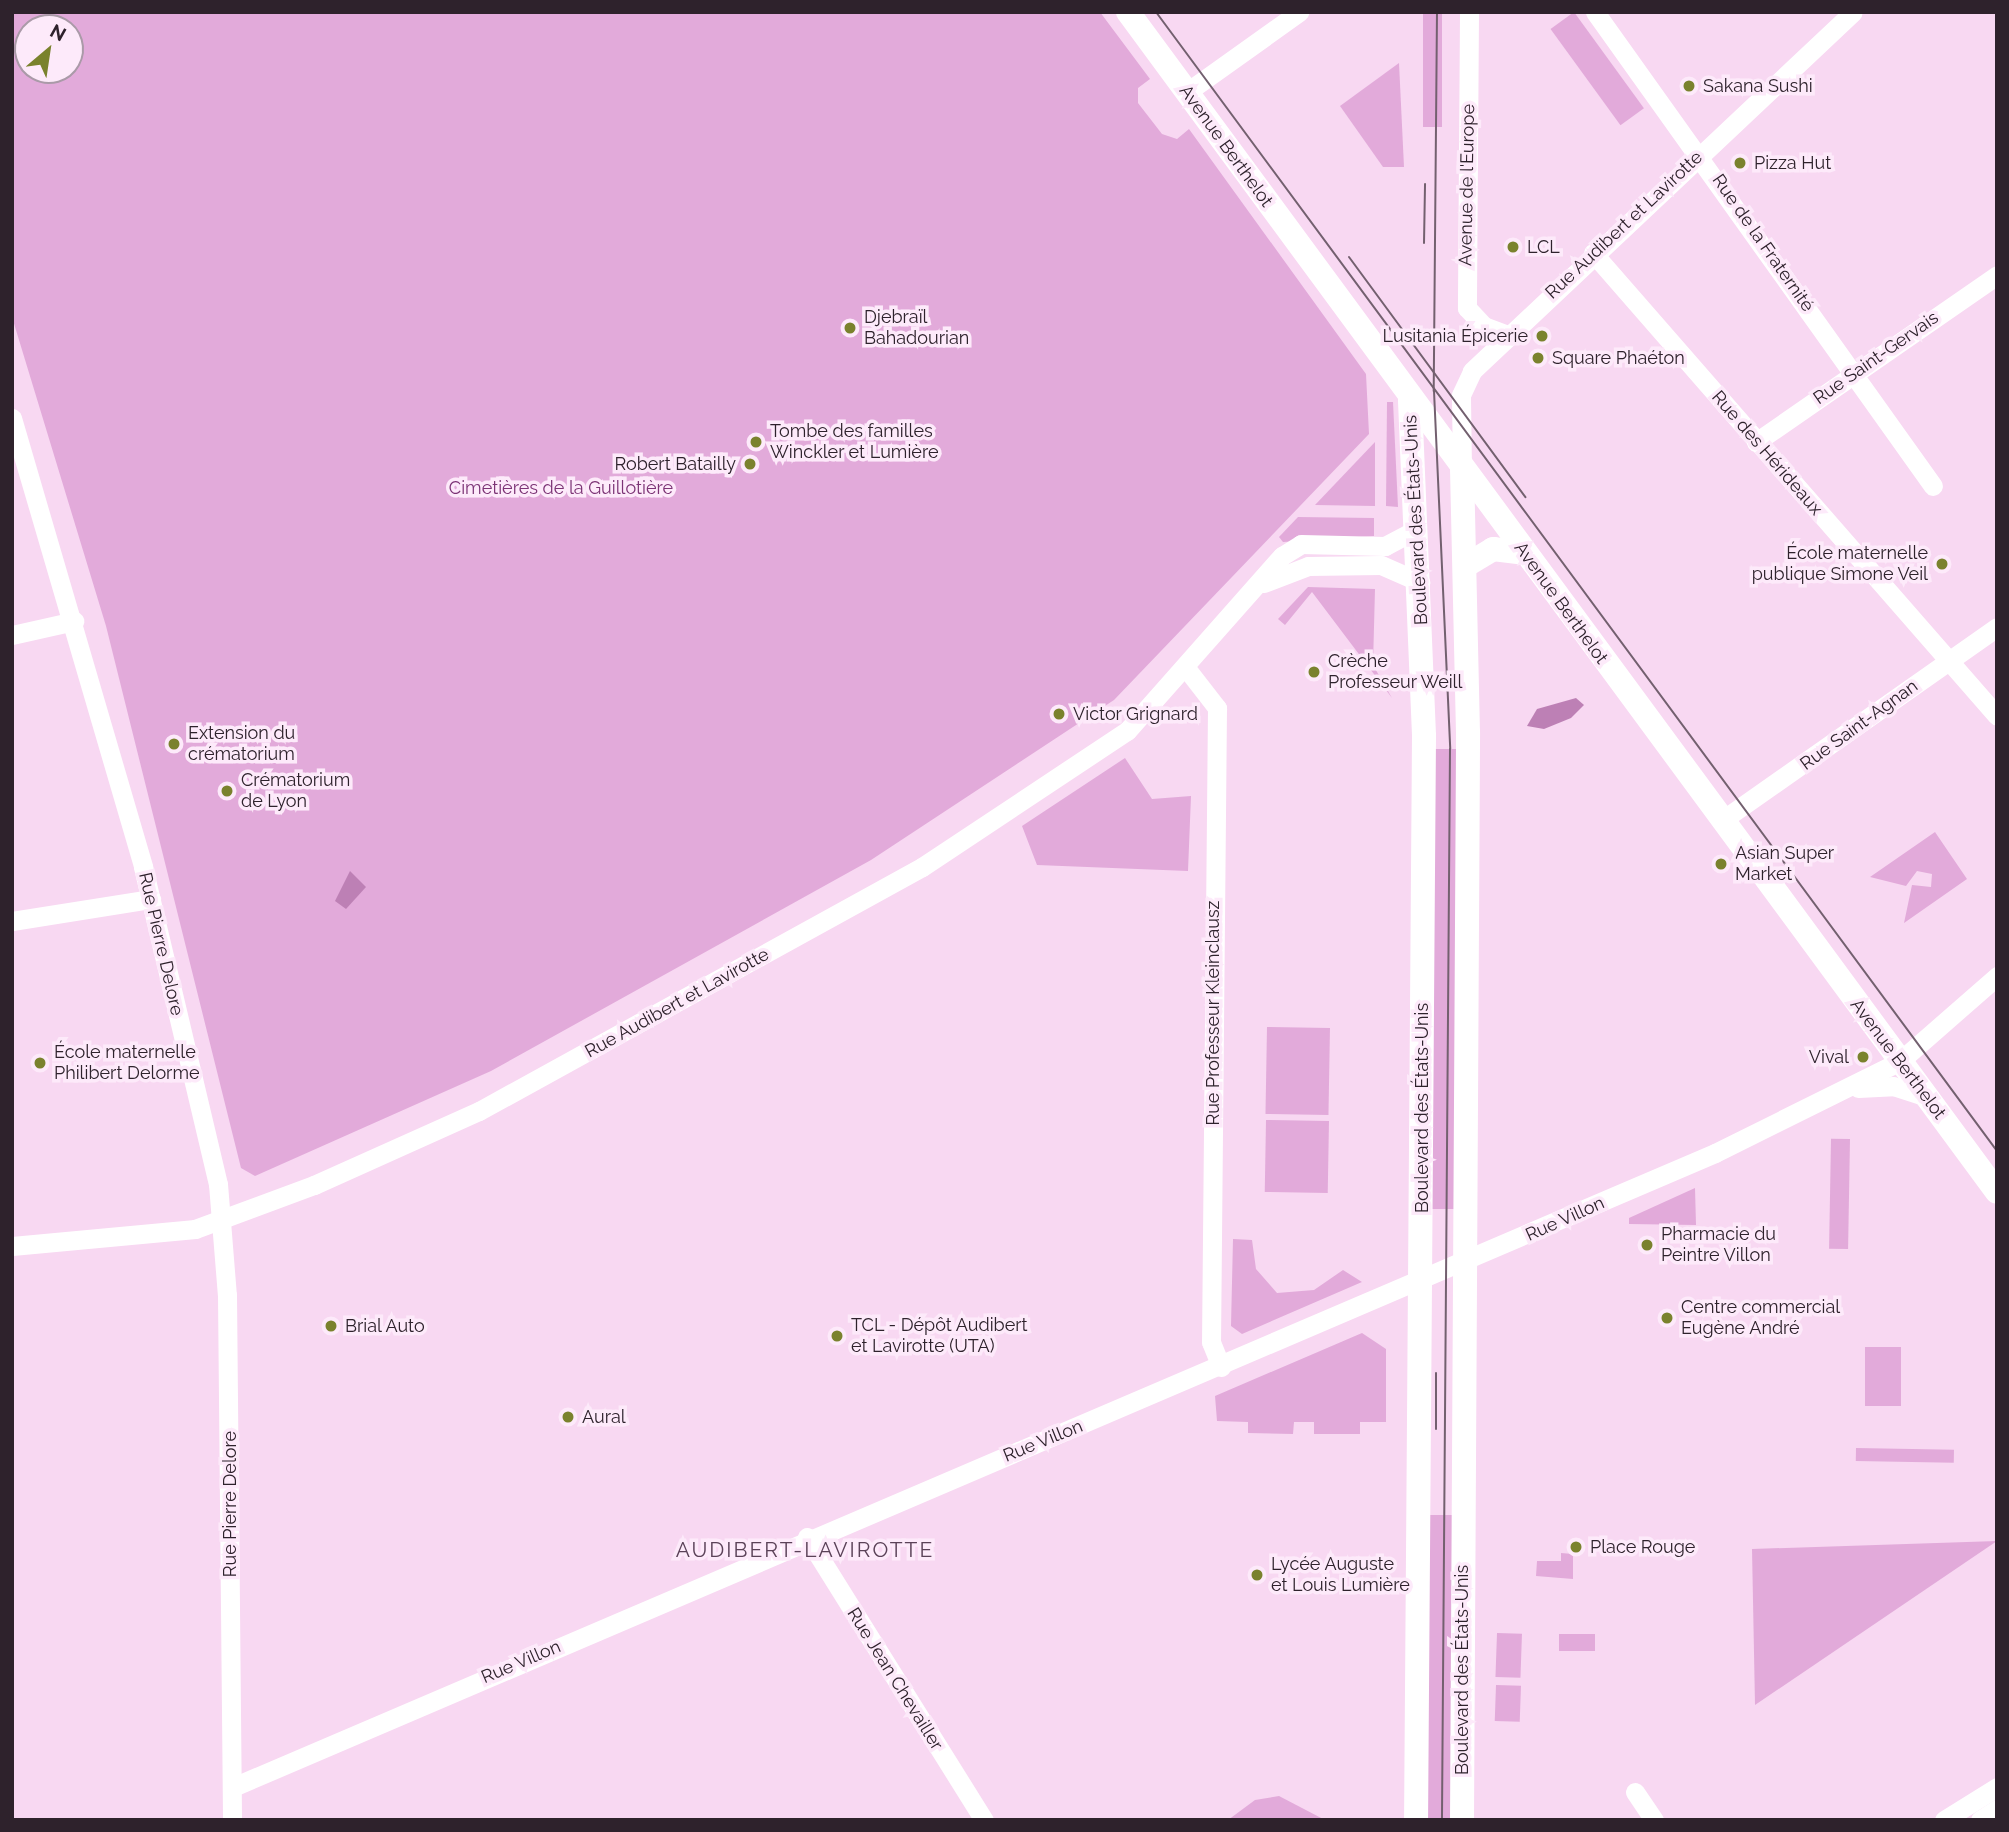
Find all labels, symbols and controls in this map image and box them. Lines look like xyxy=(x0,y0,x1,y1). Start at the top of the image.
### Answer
north arrow xyxy=(14,14,84,84)
text: N xyxy=(47,19,70,46)
place label: Sakana Sushi xyxy=(1703,75,1813,97)
marker: Sakana Sushi xyxy=(1681,78,1697,94)
street label: Avenue Berthelot xyxy=(1175,81,1277,211)
street label: Avenue de l'Europe xyxy=(1455,104,1479,266)
street label: Rue Audibert et Lavirotte xyxy=(1541,146,1707,304)
place label: Pizza Hut xyxy=(1754,152,1831,174)
marker: Pizza Hut xyxy=(1732,155,1748,171)
street label: Rue de la Fraternité xyxy=(1708,170,1818,316)
place label: LCL xyxy=(1527,236,1560,258)
marker: LCL xyxy=(1505,239,1521,255)
place label: Djebraïl Bahadourian xyxy=(864,307,969,350)
street label: Rue Saint-Gervais xyxy=(1809,307,1943,409)
marker: Djebraïl Bahadourian xyxy=(842,320,858,336)
place label: Lusitania Épicerie xyxy=(1383,325,1528,347)
marker: Lusitania Épicerie xyxy=(1534,328,1550,344)
place label: Square Phaéton xyxy=(1552,347,1685,369)
marker: Square Phaéton xyxy=(1530,350,1546,366)
street label: Rue des Hérideaux xyxy=(1707,386,1827,520)
street label: Boulevard des États-Unis xyxy=(1400,414,1432,626)
place label: Tombe des familles Winckler et Lumière xyxy=(770,421,939,464)
marker: Tombe des familles Winckler et Lumière xyxy=(748,434,764,450)
place label: Robert Batailly xyxy=(614,453,736,475)
marker: Robert Batailly xyxy=(742,456,758,472)
park label: Cimetières de la Guillotière xyxy=(449,477,673,499)
street label: Avenue Berthelot xyxy=(1510,538,1612,668)
place label: École maternelle publique Simone Veil xyxy=(1751,543,1928,586)
marker: École maternelle publique Simone Veil xyxy=(1934,556,1950,572)
place label: Crèche Professeur Weill xyxy=(1328,651,1463,694)
marker: Crèche Professeur Weill xyxy=(1306,664,1322,680)
street label: Rue Saint-Agnan xyxy=(1796,675,1922,775)
place label: Victor Grignard xyxy=(1073,703,1198,725)
marker: Victor Grignard xyxy=(1051,706,1067,722)
place label: Extension du crématorium xyxy=(188,723,295,766)
marker: Extension du crématorium xyxy=(166,736,182,752)
place label: Crématorium de Lyon xyxy=(241,770,350,812)
marker: Crématorium de Lyon xyxy=(219,783,235,799)
place label: Asian Super Market xyxy=(1735,843,1834,886)
marker: Asian Super Market xyxy=(1713,856,1729,872)
street label: Rue Pierre Delore xyxy=(134,870,188,1018)
street label: Rue Professeur Kleinclausz xyxy=(1202,900,1224,1126)
street label: Rue Audibert et Lavirotte xyxy=(581,943,773,1063)
street label: Avenue Berthelot xyxy=(1846,995,1950,1123)
street label: Boulevard des États-Unis xyxy=(1411,1003,1433,1213)
place label: École maternelle Philibert Delorme xyxy=(54,1042,200,1084)
place label: Vival xyxy=(1809,1046,1849,1068)
marker: Vival xyxy=(1855,1049,1871,1065)
marker: École maternelle Philibert Delorme xyxy=(32,1055,48,1071)
street label: Rue Villon xyxy=(1522,1192,1608,1246)
place label: Pharmacie du Peintre Villon xyxy=(1661,1224,1776,1266)
marker: Pharmacie du Peintre Villon xyxy=(1639,1237,1655,1253)
place label: Centre commercial Eugène André xyxy=(1681,1297,1840,1340)
marker: Centre commercial Eugène André xyxy=(1659,1310,1675,1326)
place label: Brial Auto xyxy=(345,1315,426,1337)
place label: TCL - Dépôt Audibert et Lavirotte (UTA) xyxy=(851,1315,1029,1358)
marker: Brial Auto xyxy=(323,1318,339,1334)
marker: TCL - Dépôt Audibert et Lavirotte (UTA) xyxy=(829,1328,845,1344)
place label: Aural xyxy=(582,1406,626,1428)
marker: Aural xyxy=(560,1409,576,1425)
street label: Rue Villon xyxy=(1000,1415,1086,1467)
street label: Rue Pierre Delore xyxy=(219,1431,241,1577)
place label: Place Rouge xyxy=(1590,1536,1695,1558)
district label: AUDIBERT-LAVIROTTE xyxy=(678,1537,932,1563)
marker: Place Rouge xyxy=(1568,1539,1584,1555)
place label: Lycée Auguste et Louis Lumière xyxy=(1271,1554,1410,1596)
street label: Boulevard des États-Unis xyxy=(1451,1565,1473,1775)
marker: Lycée Auguste et Louis Lumière xyxy=(1249,1567,1265,1583)
street label: Rue Jean Chevailler xyxy=(842,1604,948,1754)
street label: Rue Villon xyxy=(478,1636,564,1688)

